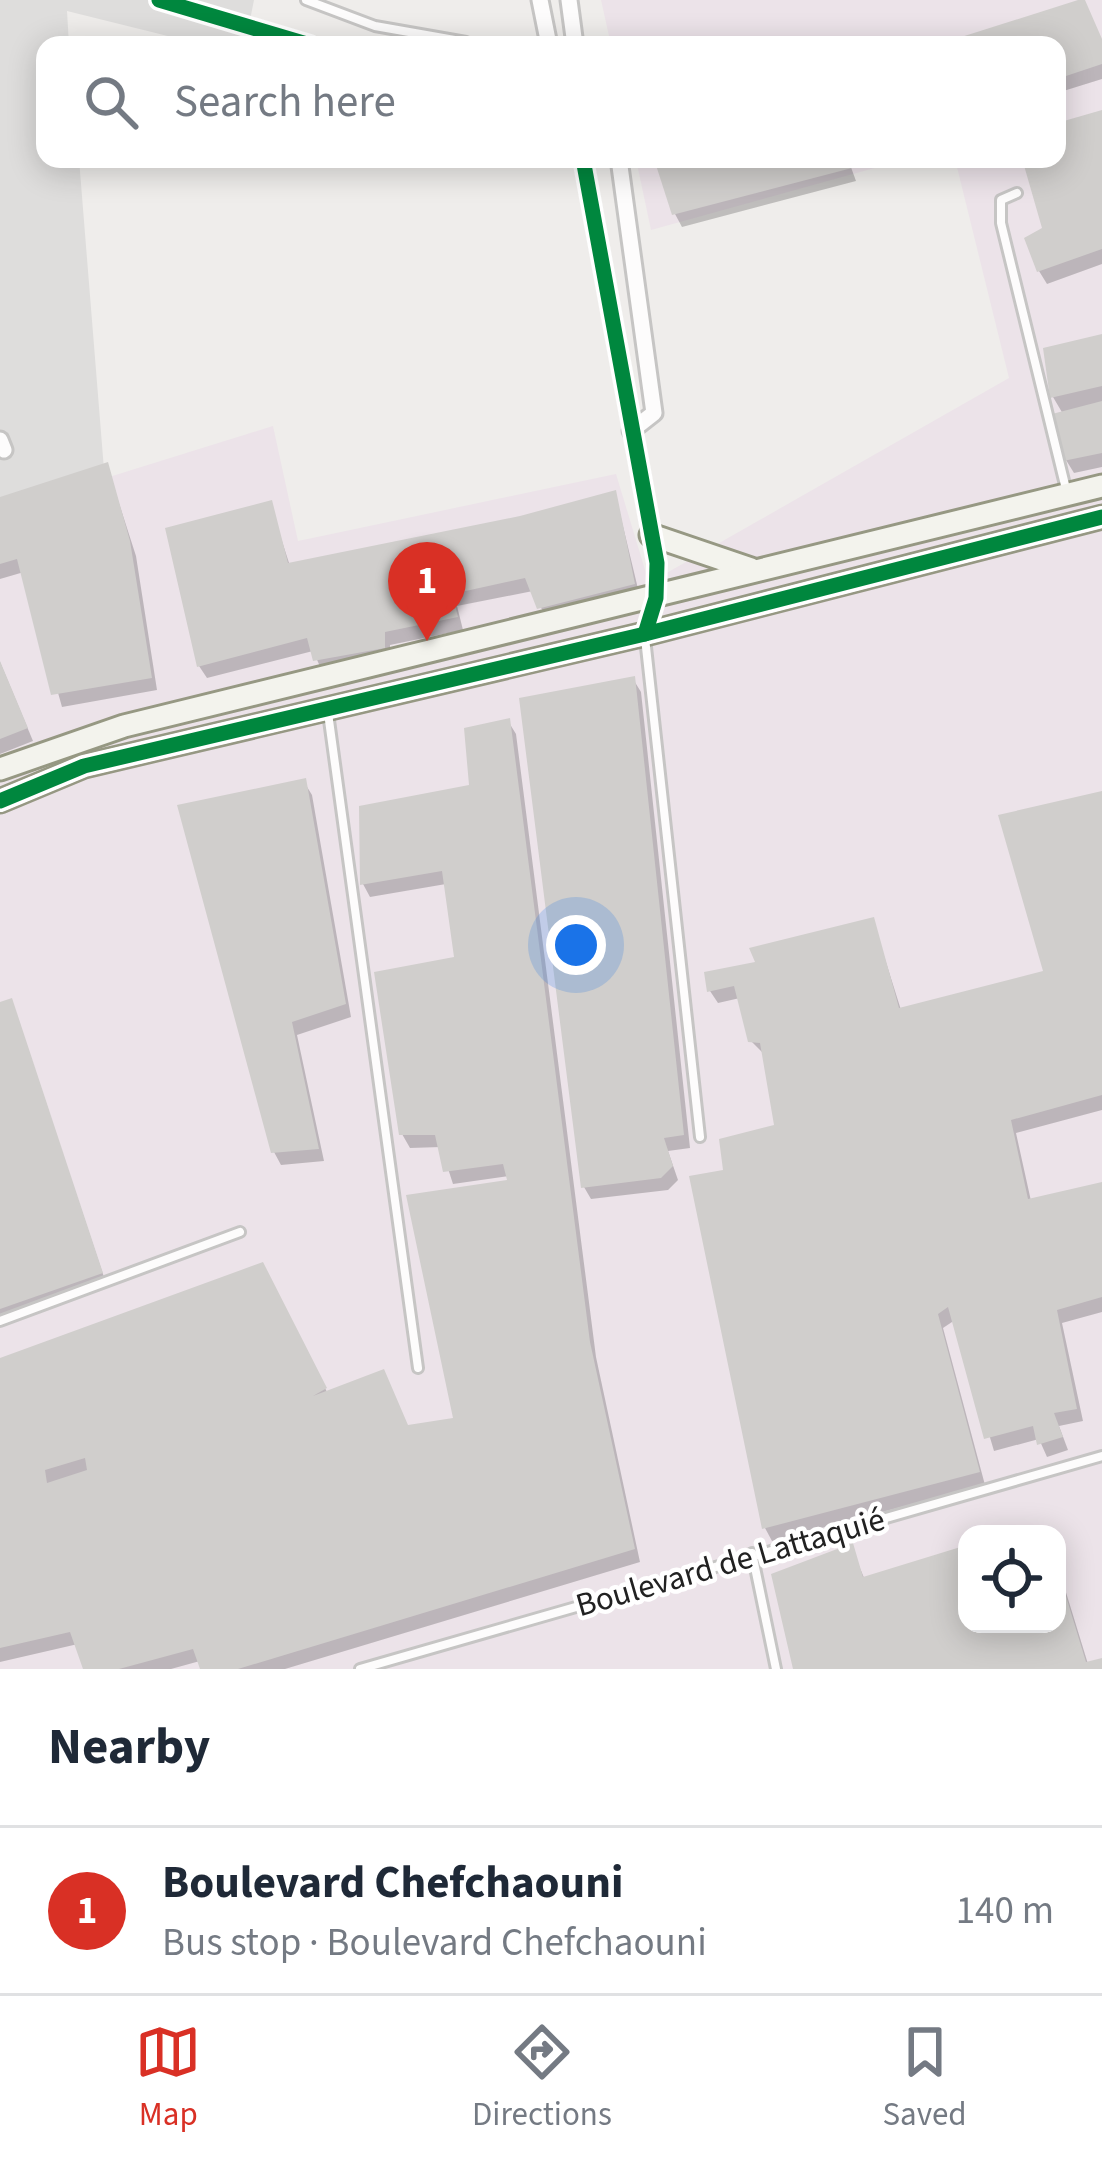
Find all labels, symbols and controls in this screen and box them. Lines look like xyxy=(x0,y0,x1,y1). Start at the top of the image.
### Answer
search box xyxy=(36,36,1066,168)
icon: search xyxy=(78,69,144,135)
text: Search here xyxy=(174,70,396,134)
pin: 1 xyxy=(388,542,466,641)
your location xyxy=(546,915,606,975)
street label: Boulevard de Lattaquié xyxy=(570,1496,890,1629)
map controls xyxy=(958,1525,1066,1633)
button: locate xyxy=(958,1525,1066,1633)
text: Nearby xyxy=(48,1711,210,1783)
text: Boulevard Chefchaouni xyxy=(162,1851,623,1915)
text: 1 xyxy=(77,1883,97,1939)
text: 140 m xyxy=(956,1883,1054,1939)
text: Bus stop · Boulevard Chefchaouni xyxy=(162,1915,707,1971)
tab: Map xyxy=(135,2019,201,2138)
tab: Directions xyxy=(472,2019,612,2138)
tab: Saved xyxy=(882,2019,967,2138)

